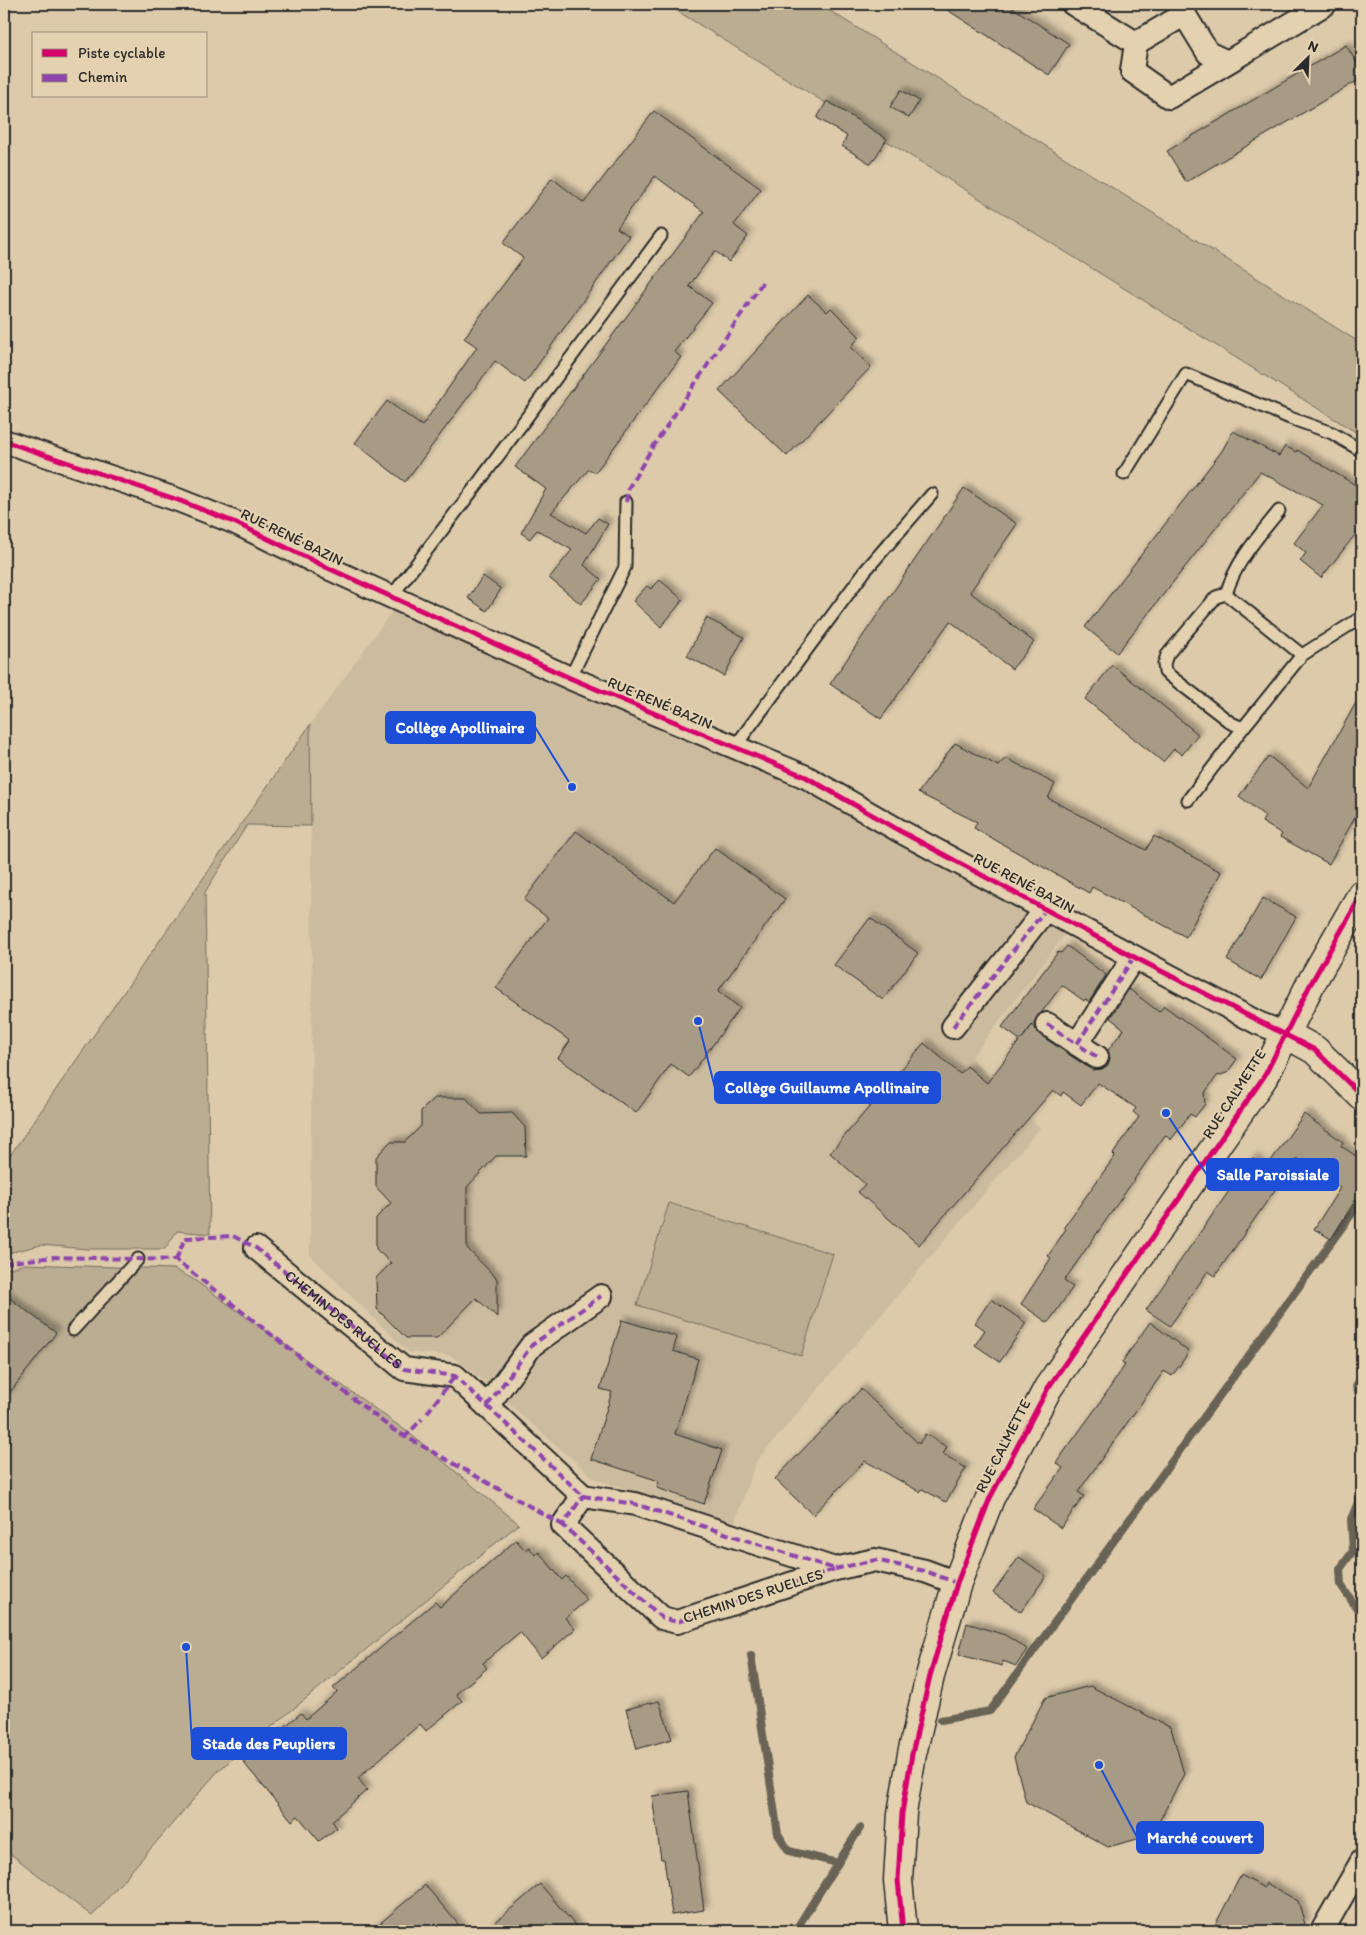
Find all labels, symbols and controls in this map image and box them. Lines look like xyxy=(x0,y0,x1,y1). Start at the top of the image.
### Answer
legend xyxy=(32,32,208,98)
north arrow xyxy=(1284,32,1334,82)
text: N xyxy=(1305,37,1321,56)
text: Piste cyclable xyxy=(78,44,165,62)
text: Chemin xyxy=(78,68,128,86)
street label: RUE RENÉ BAZIN xyxy=(238,504,346,570)
street label: RUE RENÉ BAZIN xyxy=(605,673,715,733)
callout: Collège Apollinaire xyxy=(386,712,535,743)
text: Collège Apollinaire xyxy=(395,718,525,738)
street label: RUE RENÉ BAZIN xyxy=(970,849,1078,917)
street label: RUE CALMETTE xyxy=(1198,1046,1270,1142)
callout: Collège Guillaume Apollinaire xyxy=(715,1072,940,1103)
text: Collège Guillaume Apollinaire xyxy=(725,1078,929,1098)
callout: Salle Paroissiale xyxy=(1207,1159,1338,1190)
text: Salle Paroissiale xyxy=(1217,1165,1330,1184)
street label: CHEMIN DES RUELLES xyxy=(281,1266,406,1373)
street label: RUE CALMETTE xyxy=(972,1396,1034,1496)
street label: CHEMIN DES RUELLES xyxy=(681,1565,825,1627)
callout: Stade des Peupliers xyxy=(192,1728,346,1759)
text: Stade des Peupliers xyxy=(203,1734,335,1754)
callout: Marché couvert xyxy=(1137,1822,1263,1853)
text: Marché couvert xyxy=(1147,1828,1253,1847)

